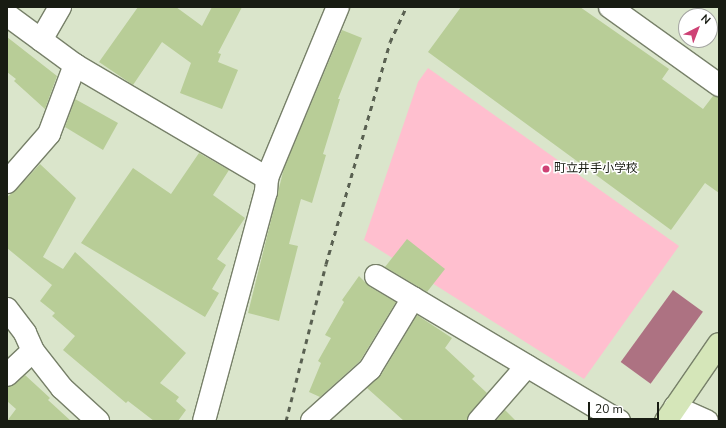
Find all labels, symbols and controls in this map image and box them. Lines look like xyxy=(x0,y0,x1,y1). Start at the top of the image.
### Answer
north arrow xyxy=(678,8,718,48)
text: N xyxy=(698,11,714,28)
place label: 町立井手小学校 xyxy=(554,162,638,176)
marker: 町立井手小学校 xyxy=(541,164,551,174)
scale bar xyxy=(590,394,661,420)
text: 20 m xyxy=(595,401,623,417)

